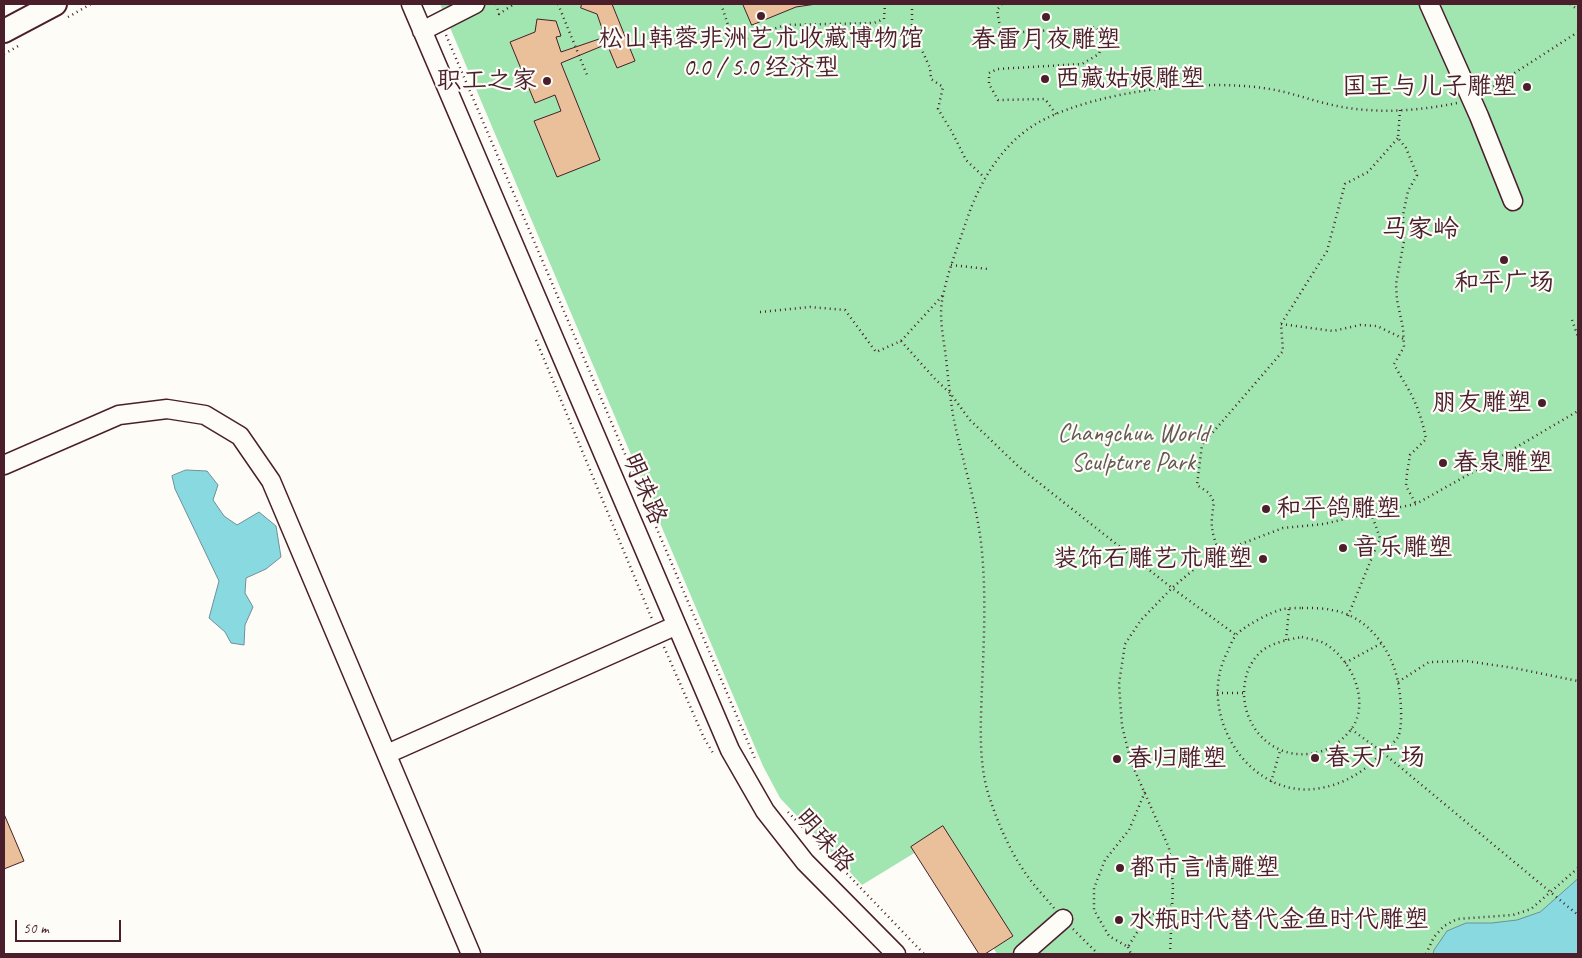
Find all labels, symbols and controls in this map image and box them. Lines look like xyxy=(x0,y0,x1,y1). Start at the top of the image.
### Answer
marker: 松山韩蓉非洲艺术收藏博物馆 0.0 / 5.0 经济型 xyxy=(755,10,767,22)
marker: 春雷月夜雕塑 xyxy=(1040,11,1052,23)
place label: 松山韩蓉非洲艺术收藏博物馆 0.0 / 5.0 经济型 xyxy=(599,24,923,83)
place label: 春雷月夜雕塑 xyxy=(971,25,1121,55)
place label: 西藏姑娘雕塑 xyxy=(1055,64,1205,94)
place label: 职工之家 xyxy=(437,66,537,96)
place label: 国王与儿子雕塑 xyxy=(1342,72,1517,102)
marker: 西藏姑娘雕塑 xyxy=(1039,73,1051,85)
marker: 职工之家 xyxy=(541,75,553,87)
marker: 国王与儿子雕塑 xyxy=(1521,81,1533,93)
district label: 马家岭 xyxy=(1381,214,1459,246)
marker: 和平广场 xyxy=(1498,254,1510,266)
place label: 和平广场 xyxy=(1454,268,1554,298)
place label: 朋友雕塑 xyxy=(1432,388,1532,418)
marker: 朋友雕塑 xyxy=(1536,397,1548,409)
park label: Changchun World Sculpture Park xyxy=(1057,419,1209,478)
place label: 春泉雕塑 xyxy=(1453,448,1553,478)
street label: 明珠路 xyxy=(616,449,672,529)
marker: 春泉雕塑 xyxy=(1437,457,1449,469)
place label: 和平鸽雕塑 xyxy=(1276,494,1401,524)
marker: 和平鸽雕塑 xyxy=(1260,503,1272,515)
place label: 音乐雕塑 xyxy=(1353,533,1453,563)
marker: 音乐雕塑 xyxy=(1337,542,1349,554)
place label: 装饰石雕艺术雕塑 xyxy=(1053,544,1253,574)
marker: 装饰石雕艺术雕塑 xyxy=(1257,553,1269,565)
place label: 春天广场 xyxy=(1325,743,1425,773)
place label: 春归雕塑 xyxy=(1127,744,1227,774)
marker: 春天广场 xyxy=(1309,752,1321,764)
marker: 春归雕塑 xyxy=(1111,753,1123,765)
street label: 明珠路 xyxy=(788,803,860,879)
place label: 都市言情雕塑 xyxy=(1130,853,1280,883)
marker: 都市言情雕塑 xyxy=(1114,862,1126,874)
place label: 水瓶时代替代金鱼时代雕塑 xyxy=(1129,905,1429,935)
scale bar xyxy=(18,910,124,942)
marker: 水瓶时代替代金鱼时代雕塑 xyxy=(1113,914,1125,926)
text: 50 m xyxy=(23,919,49,938)

